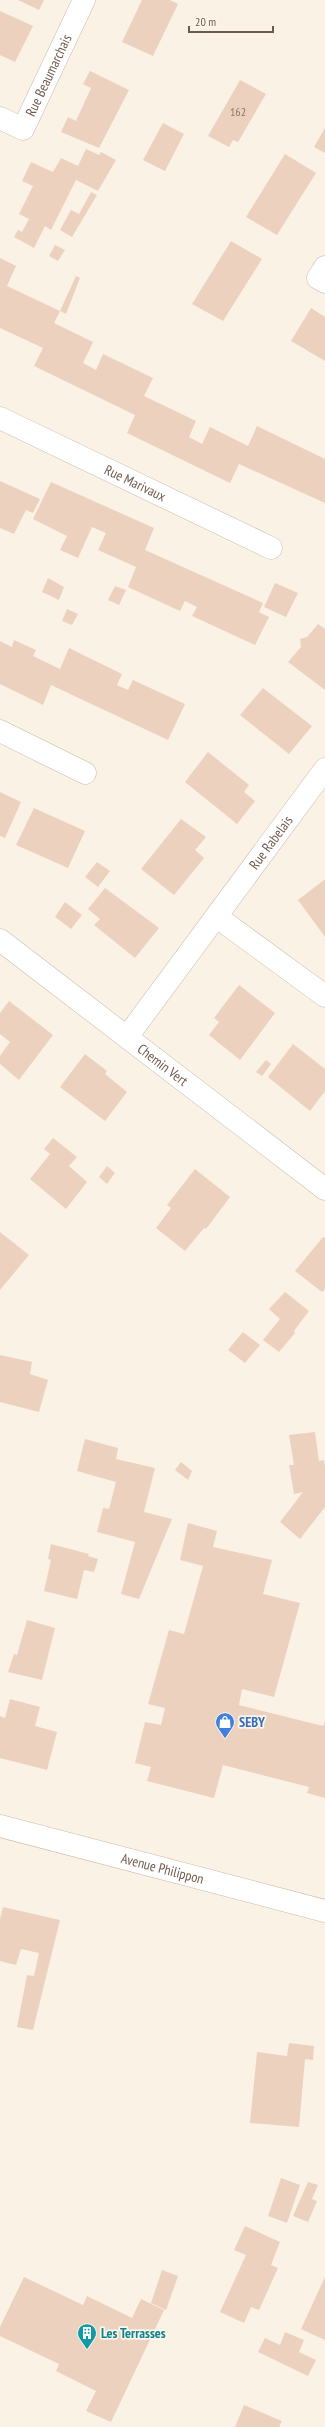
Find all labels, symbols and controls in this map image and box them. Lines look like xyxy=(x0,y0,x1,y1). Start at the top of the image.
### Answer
scale bar xyxy=(189,8,273,34)
text: 20 m xyxy=(195,14,216,29)
street label: Rue Beaumarchais xyxy=(21,31,76,119)
house number: 162 xyxy=(230,104,246,119)
street label: Rue Marivaux xyxy=(102,461,169,505)
street label: Rue Rabelais xyxy=(245,812,297,873)
street label: Chemin Vert xyxy=(134,1040,192,1090)
shop icon: SEBY xyxy=(214,1711,236,1739)
place label: SEBY xyxy=(239,1713,265,1731)
street label: Avenue Philippon xyxy=(119,1849,206,1888)
building icon: Les Terrasses xyxy=(76,2322,98,2350)
place label: Les Terrasses xyxy=(101,2324,166,2342)

